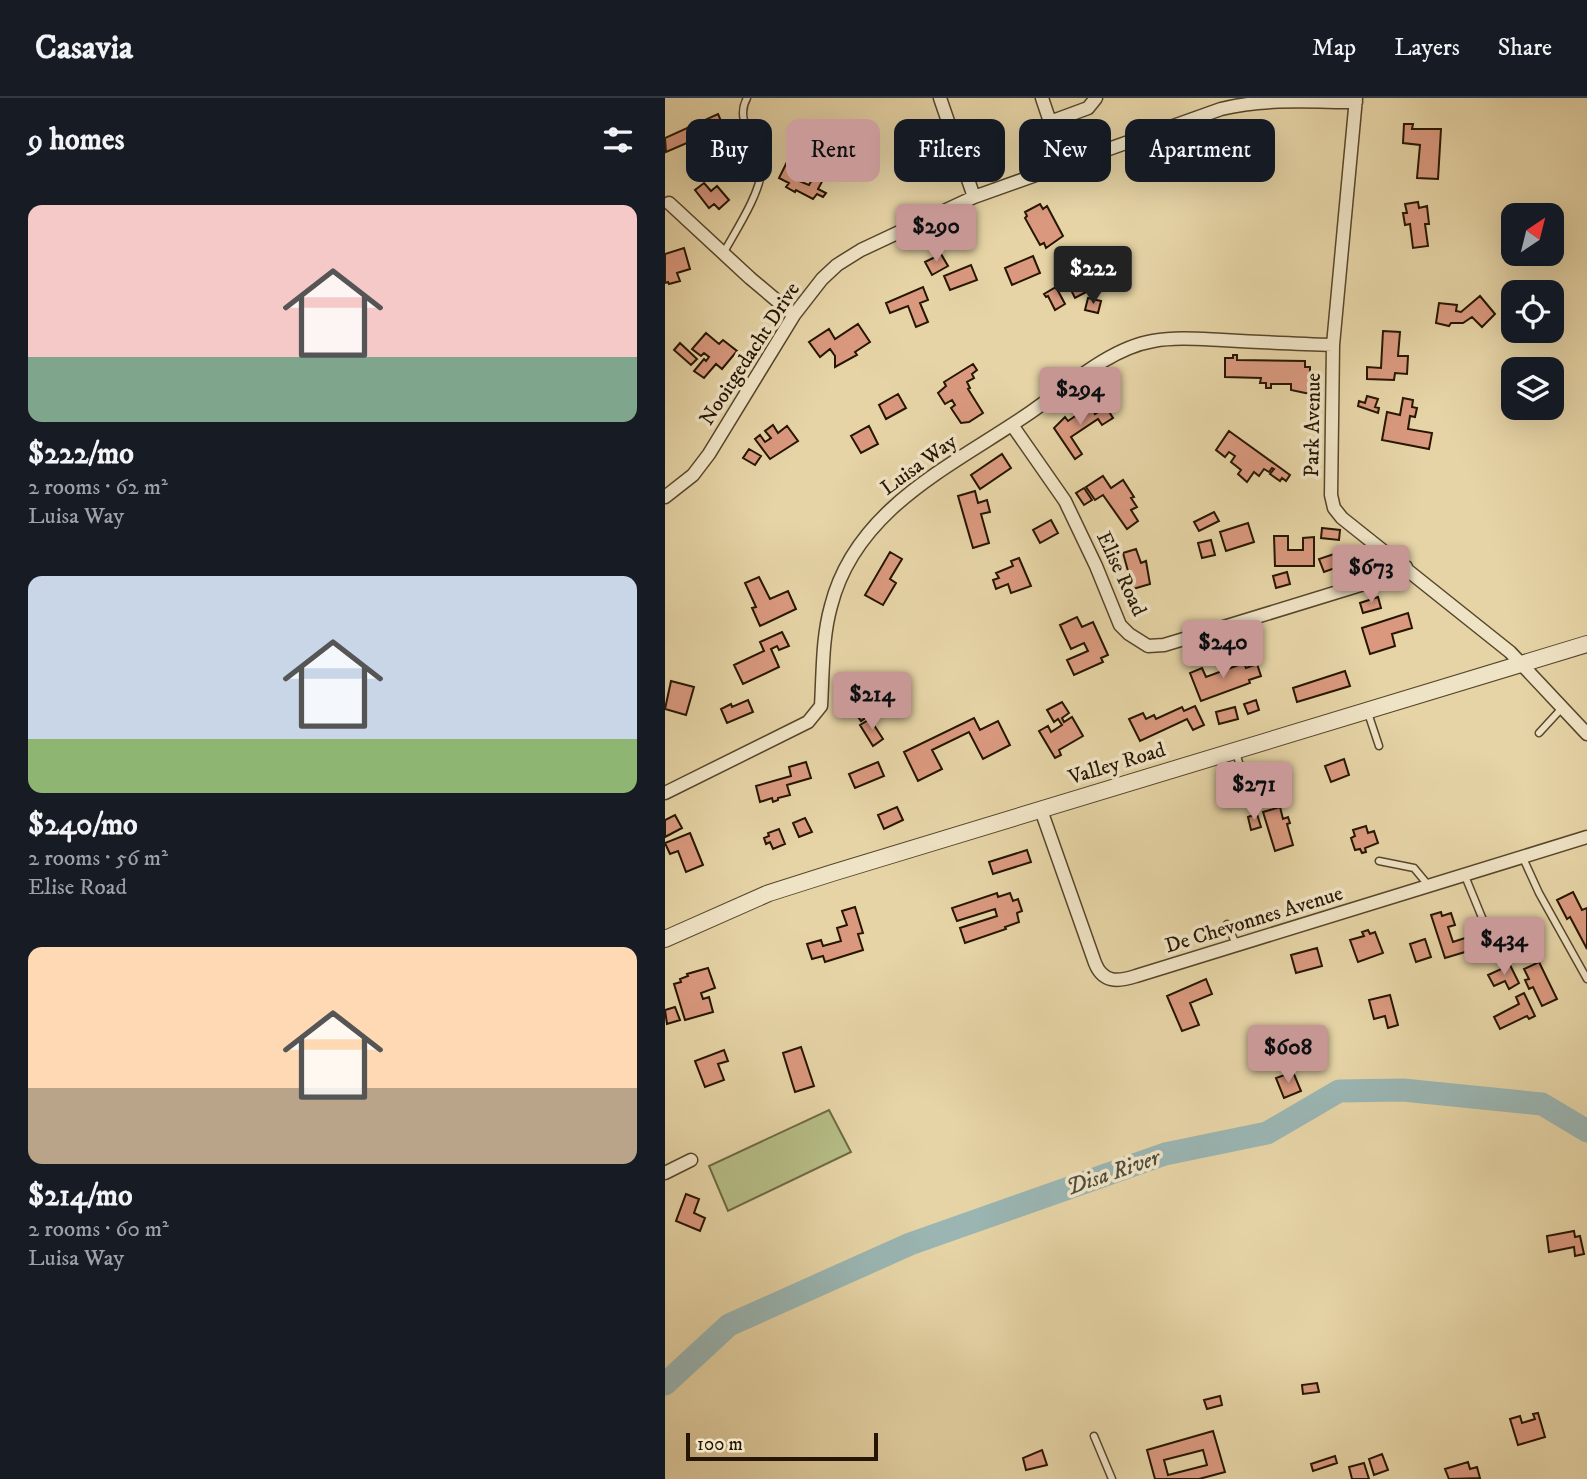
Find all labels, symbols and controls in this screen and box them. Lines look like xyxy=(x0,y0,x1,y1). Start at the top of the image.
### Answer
text: Casavia xyxy=(35,28,133,69)
text: Map xyxy=(1312,33,1356,63)
text: Layers xyxy=(1394,33,1460,63)
text: Share xyxy=(1498,33,1552,63)
chip: Buy xyxy=(686,119,772,182)
chip: Rent xyxy=(786,119,880,182)
chip: Filters xyxy=(894,119,1005,182)
chip: New xyxy=(1019,119,1111,182)
chip: Apartment xyxy=(1125,119,1275,182)
icon: filters xyxy=(599,121,637,159)
text: 9 homes xyxy=(28,122,125,159)
north arrow xyxy=(1501,203,1565,266)
map controls xyxy=(1501,203,1564,420)
pin: $290 xyxy=(895,204,977,264)
text: $290 xyxy=(912,212,960,241)
pin: $222 xyxy=(1052,246,1134,306)
icon: home xyxy=(270,250,396,376)
text: $222 xyxy=(1070,254,1116,283)
street label: Nooitgedacht Drive xyxy=(694,277,806,430)
button: locate xyxy=(1501,280,1564,343)
button: layers xyxy=(1501,357,1564,420)
pin: $294 xyxy=(1039,368,1121,427)
street label: Park Avenue xyxy=(1299,372,1327,477)
text: $294 xyxy=(1056,375,1104,404)
street label: Luisa Way xyxy=(876,428,963,501)
text: $222/mo xyxy=(28,436,134,473)
text: 2 rooms · 62 m² xyxy=(28,473,168,502)
text: Luisa Way xyxy=(28,502,124,531)
street label: Elise Road xyxy=(1090,528,1152,621)
pin: $673 xyxy=(1330,546,1412,605)
text: $673 xyxy=(1348,553,1394,582)
pin: $240 xyxy=(1182,620,1264,680)
icon: home xyxy=(270,621,396,747)
text: $240 xyxy=(1198,628,1248,657)
pin: $214 xyxy=(831,672,913,732)
text: $214 xyxy=(849,680,895,709)
street label: Valley Road xyxy=(1064,737,1169,791)
pin: $271 xyxy=(1213,762,1295,822)
text: $271 xyxy=(1232,770,1276,799)
text: $240/mo xyxy=(28,807,138,844)
text: 2 rooms · 56 m² xyxy=(28,844,168,873)
text: Elise Road xyxy=(28,873,127,902)
street label: De Chevonnes Avenue xyxy=(1162,881,1346,959)
pin: $434 xyxy=(1463,918,1545,977)
text: $434 xyxy=(1480,925,1528,954)
icon: home xyxy=(270,992,396,1118)
pin: $608 xyxy=(1247,1026,1329,1085)
text: $608 xyxy=(1264,1033,1312,1062)
water label: Disa River xyxy=(1062,1143,1165,1203)
text: $214/mo xyxy=(28,1178,133,1215)
text: 2 rooms · 60 m² xyxy=(28,1215,169,1244)
text: Luisa Way xyxy=(28,1244,124,1273)
scale bar xyxy=(686,1430,879,1462)
text: 100 m xyxy=(697,1433,743,1456)

